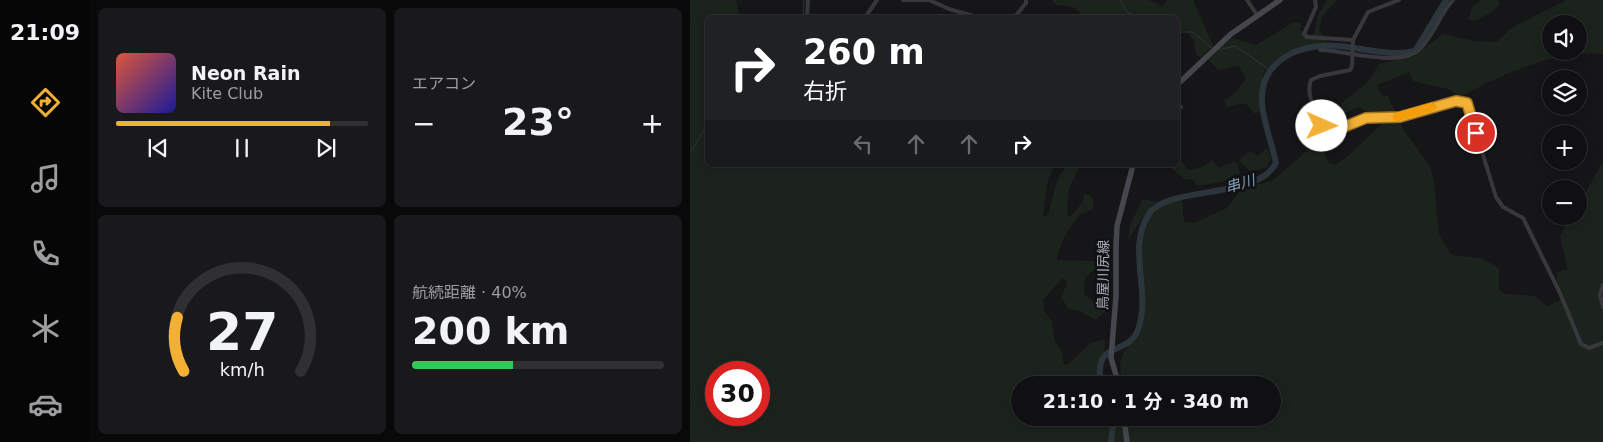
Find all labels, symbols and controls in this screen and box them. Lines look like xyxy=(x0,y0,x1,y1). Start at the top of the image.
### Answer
map controls xyxy=(1542,15,1587,225)
button: sound xyxy=(1542,15,1587,60)
text: 21:09 xyxy=(10,20,80,45)
text: 260 m xyxy=(803,32,925,72)
icon: right xyxy=(720,35,785,100)
text: Neon Rain xyxy=(191,62,300,84)
button: layers xyxy=(1542,70,1587,115)
text: エアコン xyxy=(412,74,476,93)
text: 右折 xyxy=(803,79,847,104)
text: Kite Club xyxy=(191,84,263,103)
icon: directions xyxy=(28,85,63,120)
position arrow xyxy=(1295,99,1347,151)
text: 23° xyxy=(502,100,574,144)
text: − xyxy=(412,107,435,140)
text: + xyxy=(641,107,664,140)
pin xyxy=(1455,112,1497,154)
icon: arrive xyxy=(1462,119,1490,147)
button: + xyxy=(1542,125,1587,170)
icon: left xyxy=(849,130,877,158)
icon: ahead xyxy=(902,130,930,158)
icon: ahead xyxy=(955,130,983,158)
icon: right xyxy=(1008,130,1036,158)
icon: previous xyxy=(144,134,172,162)
icon: pause xyxy=(228,134,256,162)
icon: next xyxy=(312,134,340,162)
icon: music xyxy=(28,161,63,196)
water label: 串川 xyxy=(1223,171,1259,197)
button: − xyxy=(1542,180,1587,225)
icon: phone xyxy=(28,236,63,271)
street label: 鳥屋川尻線 xyxy=(1094,240,1112,310)
text: 航続距離 · 40% xyxy=(412,283,527,302)
text: 27 xyxy=(206,302,278,362)
text: 200 km xyxy=(412,309,569,353)
icon: climate xyxy=(28,311,63,346)
text: km/h xyxy=(219,359,265,380)
speed limit sign: 30 xyxy=(705,361,770,426)
icon: car xyxy=(28,387,63,422)
text: 21:10 · 1 分 · 340 m xyxy=(1043,390,1249,412)

